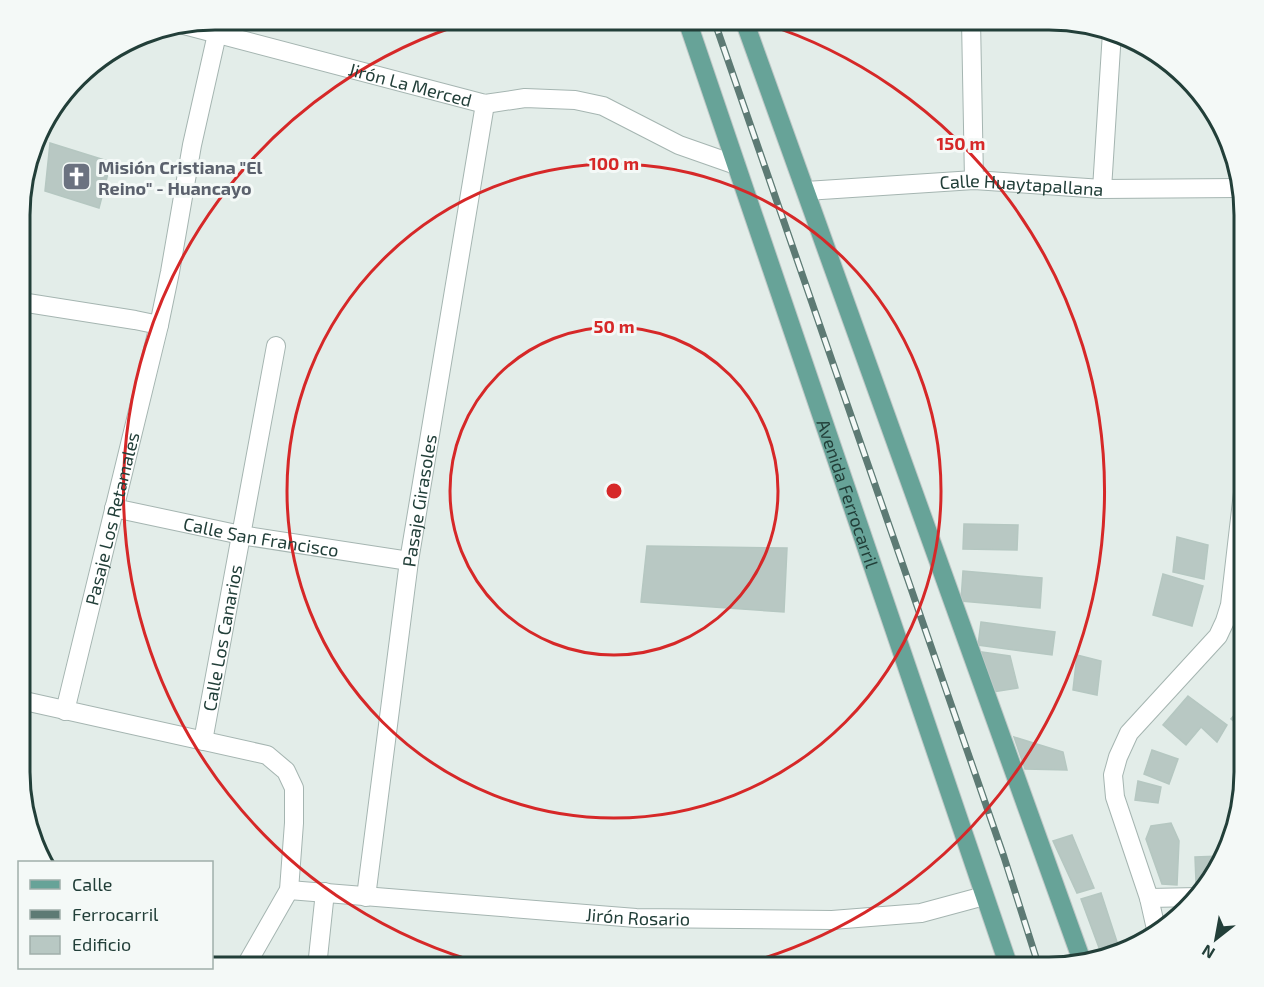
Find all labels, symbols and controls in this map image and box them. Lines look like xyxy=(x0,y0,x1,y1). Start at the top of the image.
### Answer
street label: Jirón La Merced xyxy=(346,58,474,111)
text: 150 m xyxy=(937,132,985,154)
text: 100 m xyxy=(589,152,639,174)
place label: Misión Cristiana "El Reino" - Huancayo xyxy=(98,156,263,199)
church icon: Misión Cristiana "El Reino" - Huancayo xyxy=(61,161,93,193)
street label: Calle Huaytapallana xyxy=(939,169,1104,200)
text: 50 m xyxy=(593,315,635,337)
street label: Avenida Ferrocarril xyxy=(812,416,884,571)
street label: Pasaje Los Retamales xyxy=(80,430,144,608)
street label: Pasaje Girasoles xyxy=(397,433,441,568)
centre of rings xyxy=(604,481,624,501)
street label: Calle San Francisco xyxy=(181,512,340,561)
street label: Calle Los Canarios xyxy=(198,563,246,713)
legend xyxy=(18,861,213,969)
text: Calle xyxy=(72,873,113,895)
text: Ferrocarril xyxy=(72,903,159,925)
street label: Jirón Rosario xyxy=(585,903,690,930)
north arrow xyxy=(1186,909,1246,969)
text: Edificio xyxy=(72,933,131,955)
text: N xyxy=(1198,941,1218,963)

